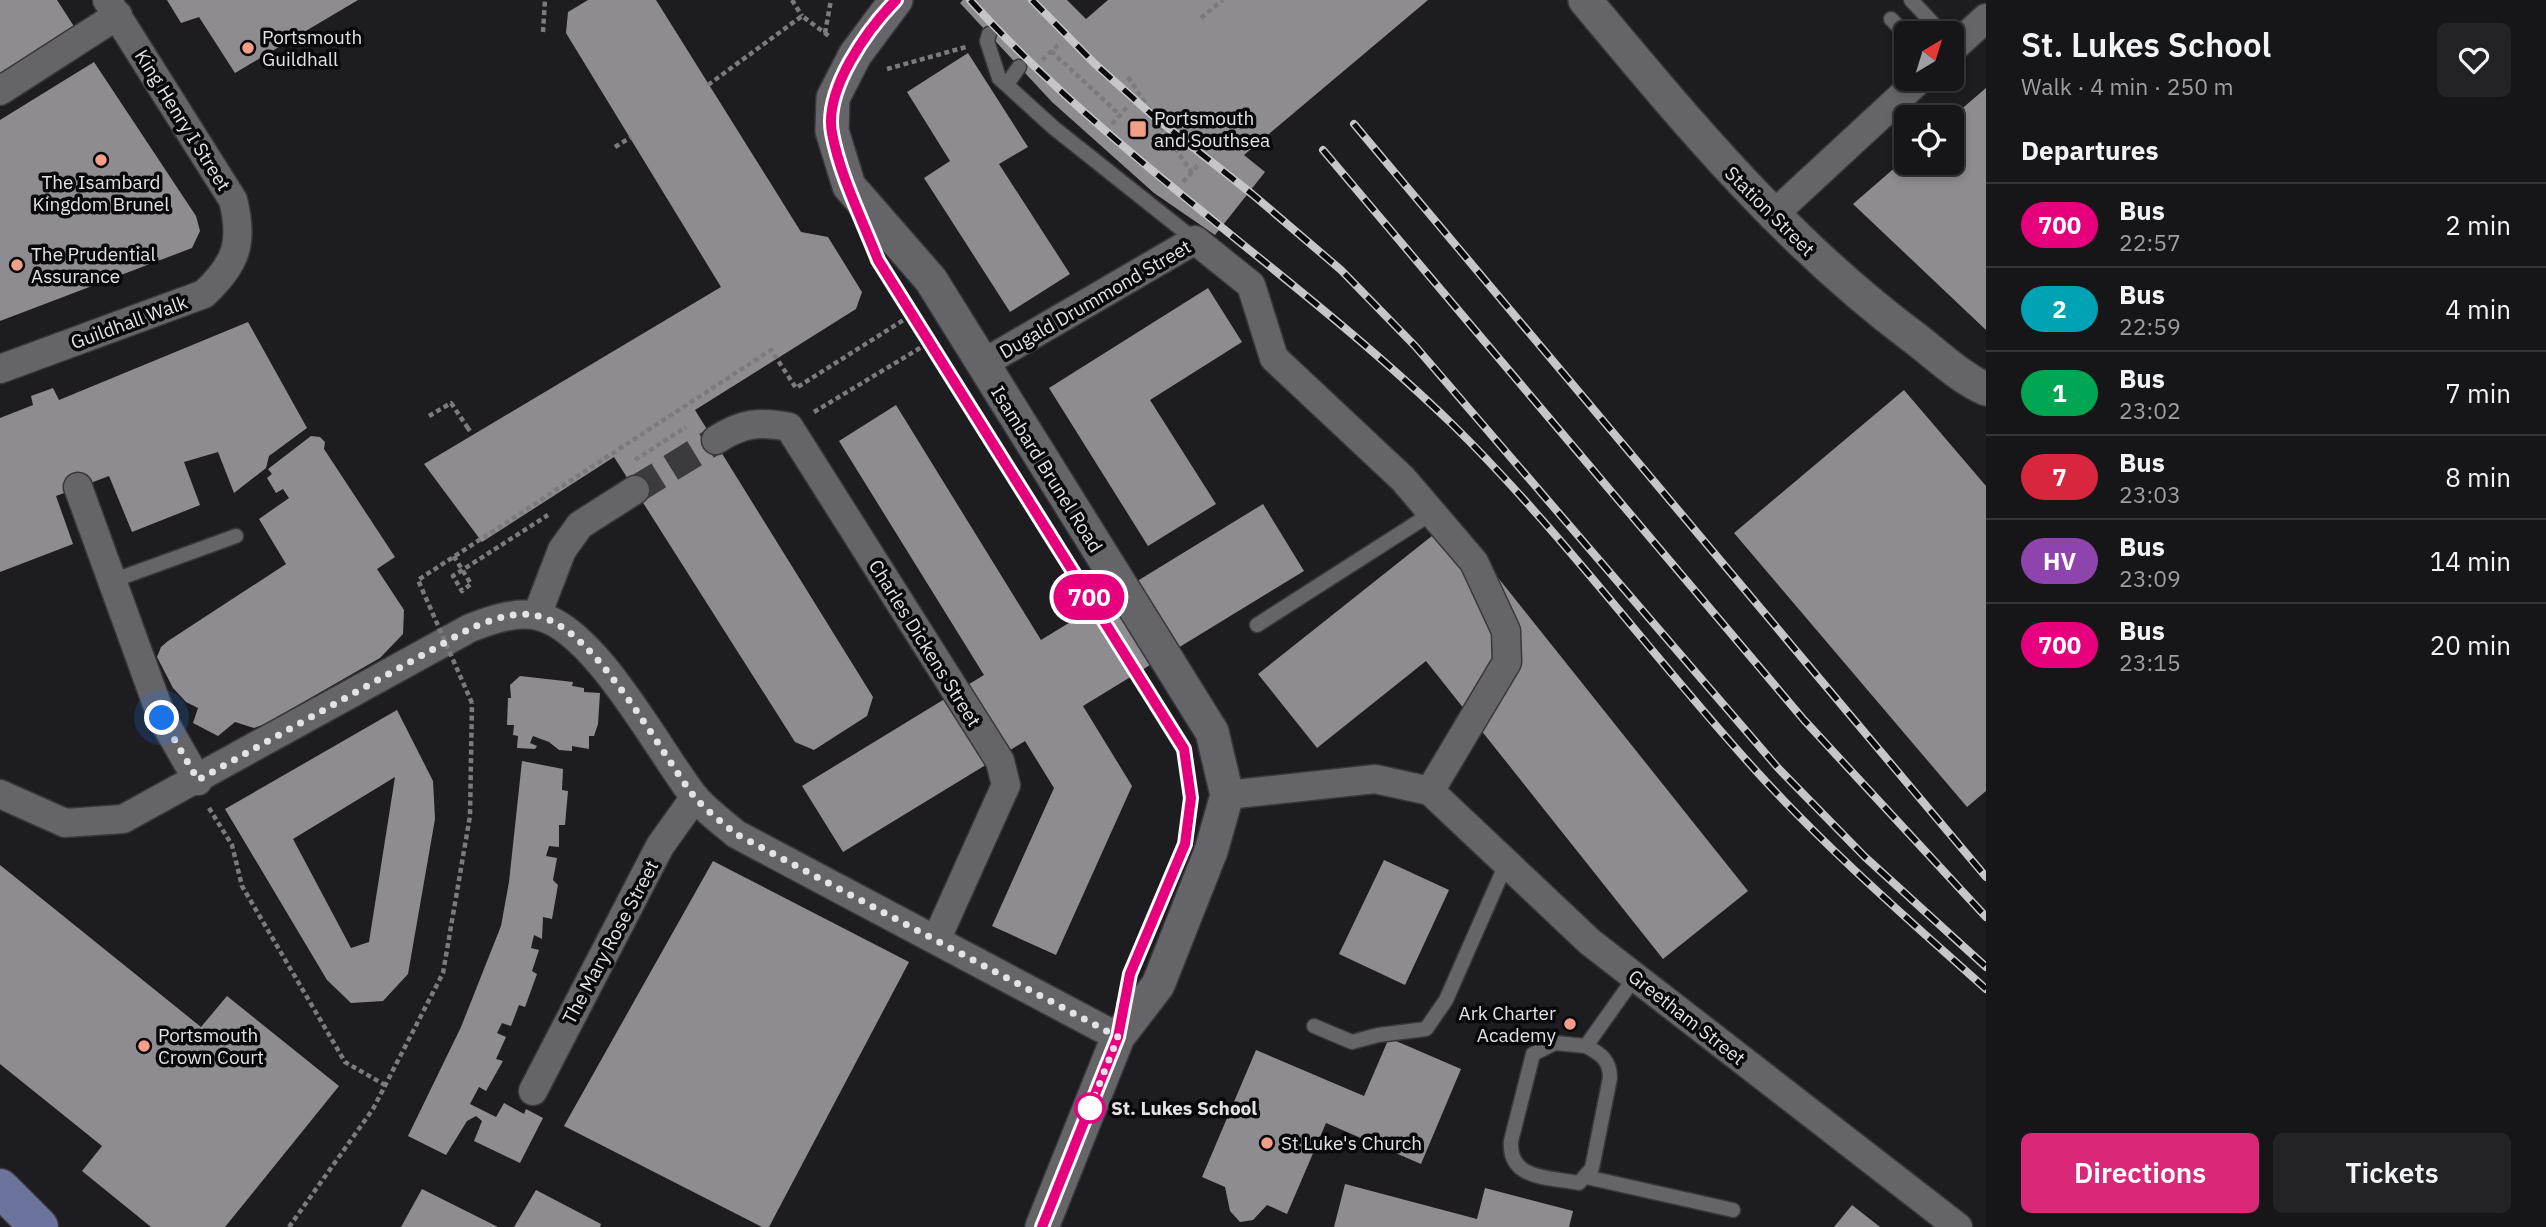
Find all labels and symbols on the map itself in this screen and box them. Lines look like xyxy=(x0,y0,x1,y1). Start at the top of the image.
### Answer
north arrow xyxy=(1894,21,1964,91)
place label: Portsmouth Guildhall xyxy=(262,25,362,71)
marker: Portsmouth Guildhall xyxy=(240,40,256,56)
street label: King Henry I Street xyxy=(130,45,236,195)
place label: Portsmouth and Southsea xyxy=(1154,106,1270,152)
marker: Portsmouth and Southsea xyxy=(1128,119,1148,139)
marker: The Isambard Kingdom Brunel xyxy=(93,152,109,168)
street label: Station Street xyxy=(1720,161,1820,261)
place label: The Isambard Kingdom Brunel xyxy=(33,170,169,216)
street label: Dugald Drummond Street xyxy=(995,234,1195,364)
place label: The Prudential Assurance xyxy=(31,242,156,288)
marker: The Prudential Assurance xyxy=(9,257,25,273)
street label: Guildhall Walk xyxy=(67,290,191,354)
street label: Isambard Brunel Road xyxy=(986,381,1108,557)
street label: Charles Dickens Street xyxy=(864,555,986,731)
line badge: 700 xyxy=(1049,574,1129,620)
your location xyxy=(144,700,179,735)
street label: The Mary Rose Street xyxy=(557,856,663,1028)
street label: Greetham Street xyxy=(1624,964,1750,1070)
place label: Ark Charter Academy xyxy=(1459,1001,1557,1047)
marker: Ark Charter Academy xyxy=(1562,1016,1578,1032)
place label: Portsmouth Crown Court xyxy=(158,1023,264,1069)
marker: Portsmouth Crown Court xyxy=(136,1038,152,1054)
marker: St. Lukes School xyxy=(1075,1093,1105,1123)
place label: St. Lukes School xyxy=(1111,1096,1257,1120)
place label: St Luke's Church xyxy=(1281,1131,1422,1155)
marker: St Luke's Church xyxy=(1259,1135,1275,1151)

